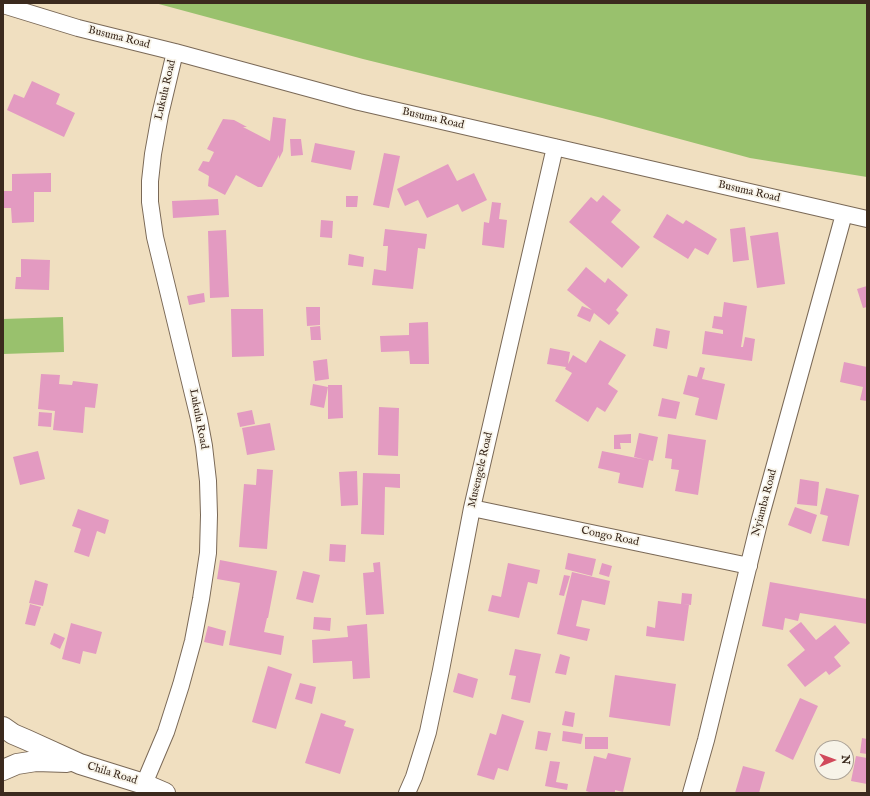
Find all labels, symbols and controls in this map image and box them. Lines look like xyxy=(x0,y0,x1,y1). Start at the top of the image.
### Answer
street label: Busuma Road xyxy=(87,24,151,52)
street label: Lukulu Road xyxy=(153,59,179,121)
street label: Busuma Road xyxy=(401,105,465,133)
street label: Busuma Road xyxy=(717,178,781,206)
street label: Lukulu Road xyxy=(186,388,210,450)
street label: Musengele Road xyxy=(466,431,496,509)
street label: Nyiamba Road xyxy=(750,468,780,538)
street label: Congo Road xyxy=(580,524,640,550)
north arrow xyxy=(814,740,854,780)
text: N xyxy=(838,755,852,765)
street label: Chila Road xyxy=(85,760,139,788)

